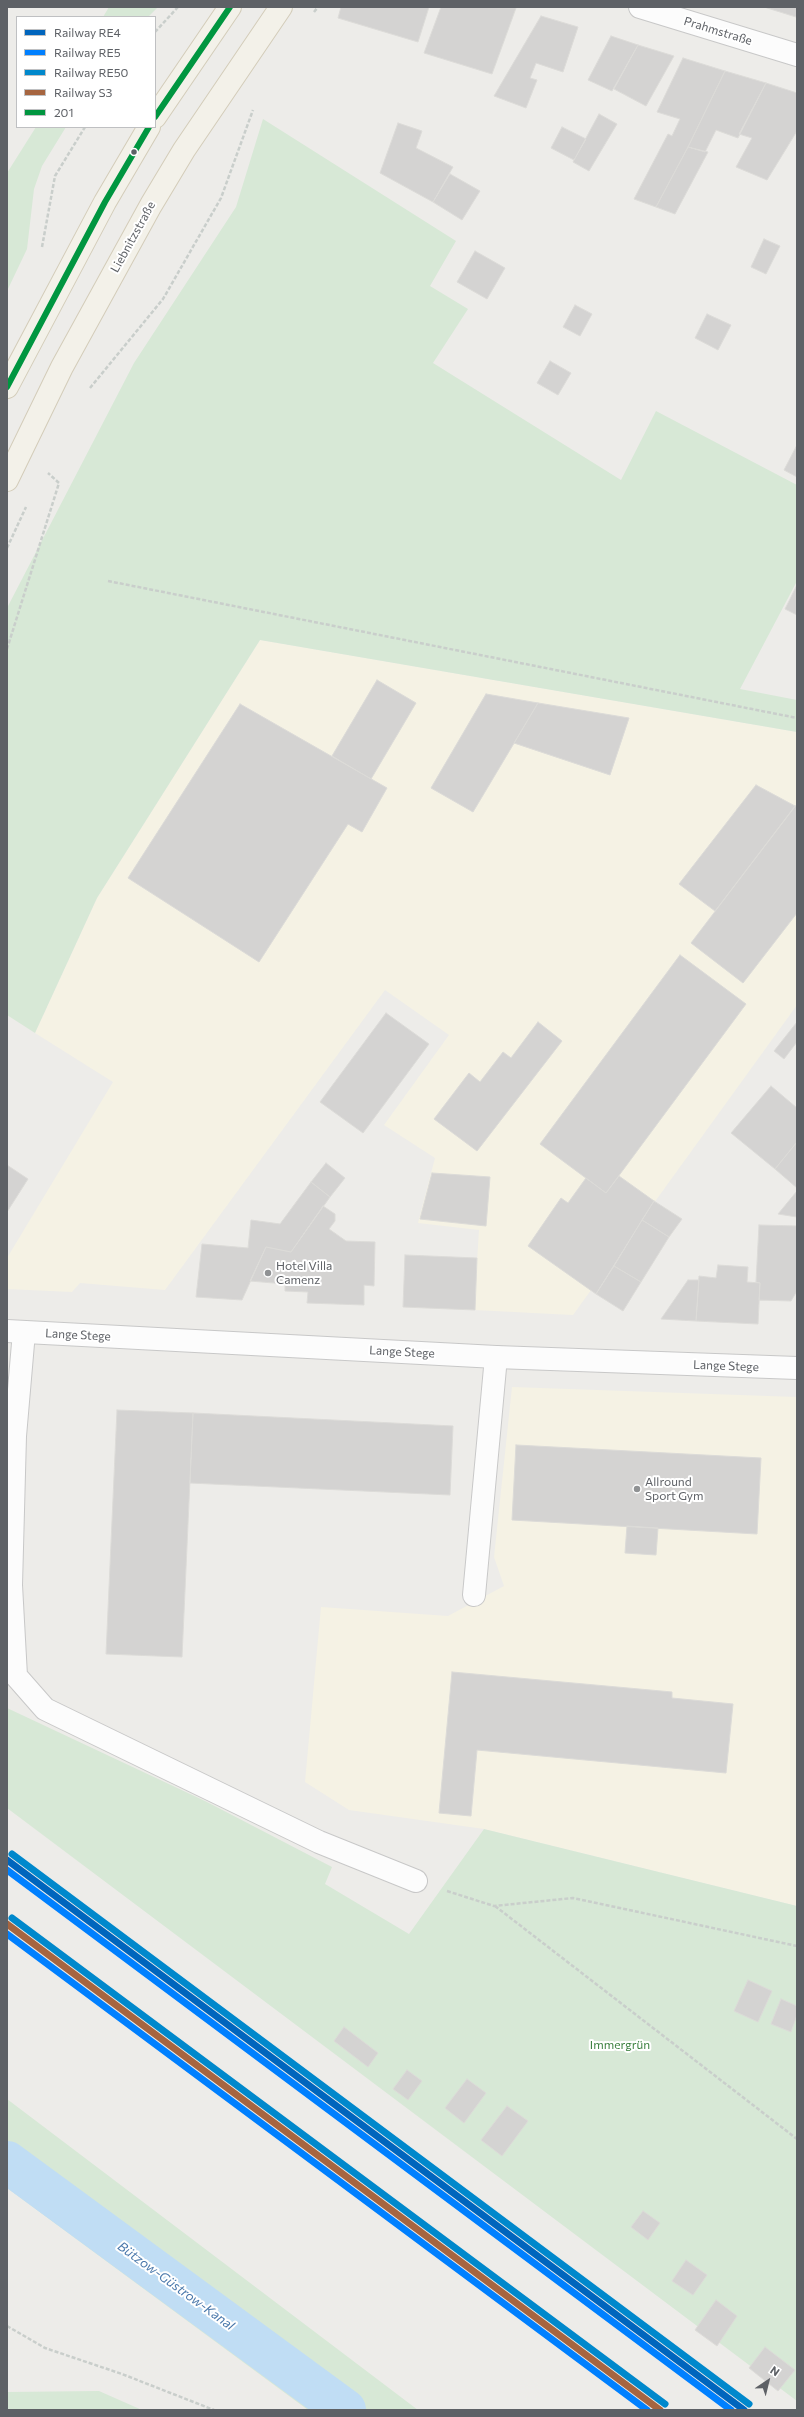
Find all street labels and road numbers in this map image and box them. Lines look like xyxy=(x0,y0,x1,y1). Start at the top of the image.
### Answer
street label: Prahmstraße xyxy=(682,14,754,48)
street label: Liebnitzstraße xyxy=(108,199,158,275)
street label: Lange Stege xyxy=(45,1326,111,1344)
street label: Lange Stege xyxy=(369,1343,435,1361)
street label: Lange Stege xyxy=(693,1358,759,1374)

